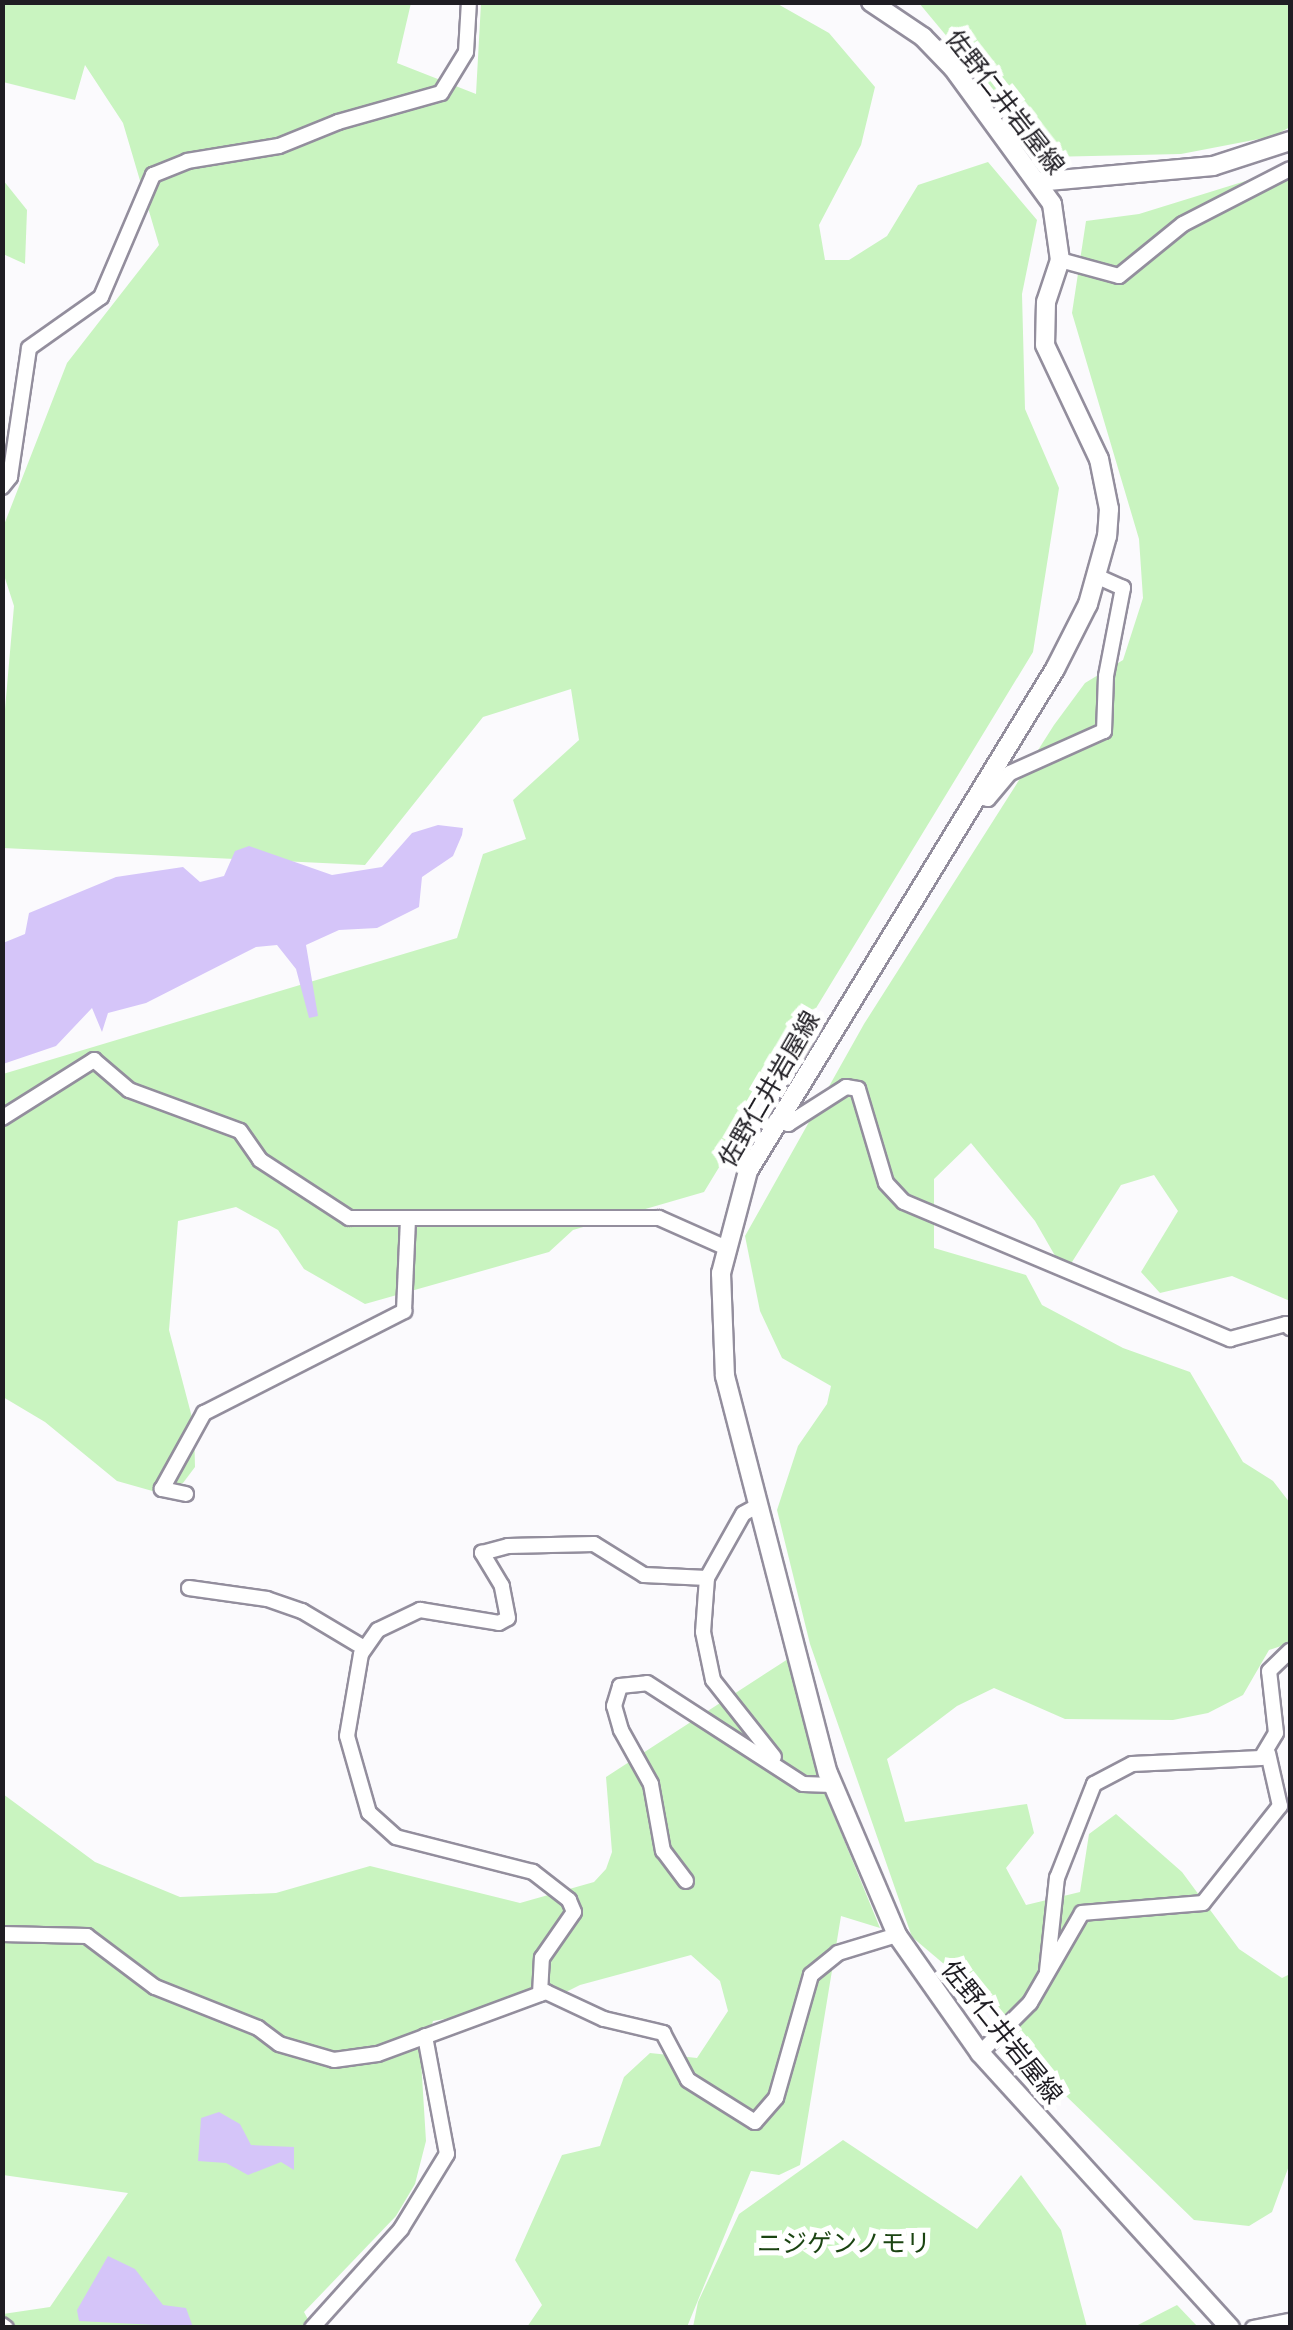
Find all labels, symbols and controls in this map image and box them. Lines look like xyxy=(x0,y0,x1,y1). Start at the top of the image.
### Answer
street label: 佐野仁井岩屋線 xyxy=(939,24,1071,180)
street label: 佐野仁井岩屋線 xyxy=(712,1006,826,1172)
street label: 佐野仁井岩屋線 xyxy=(935,1955,1069,2109)
park label: ニジゲンノモリ xyxy=(757,2228,931,2258)

